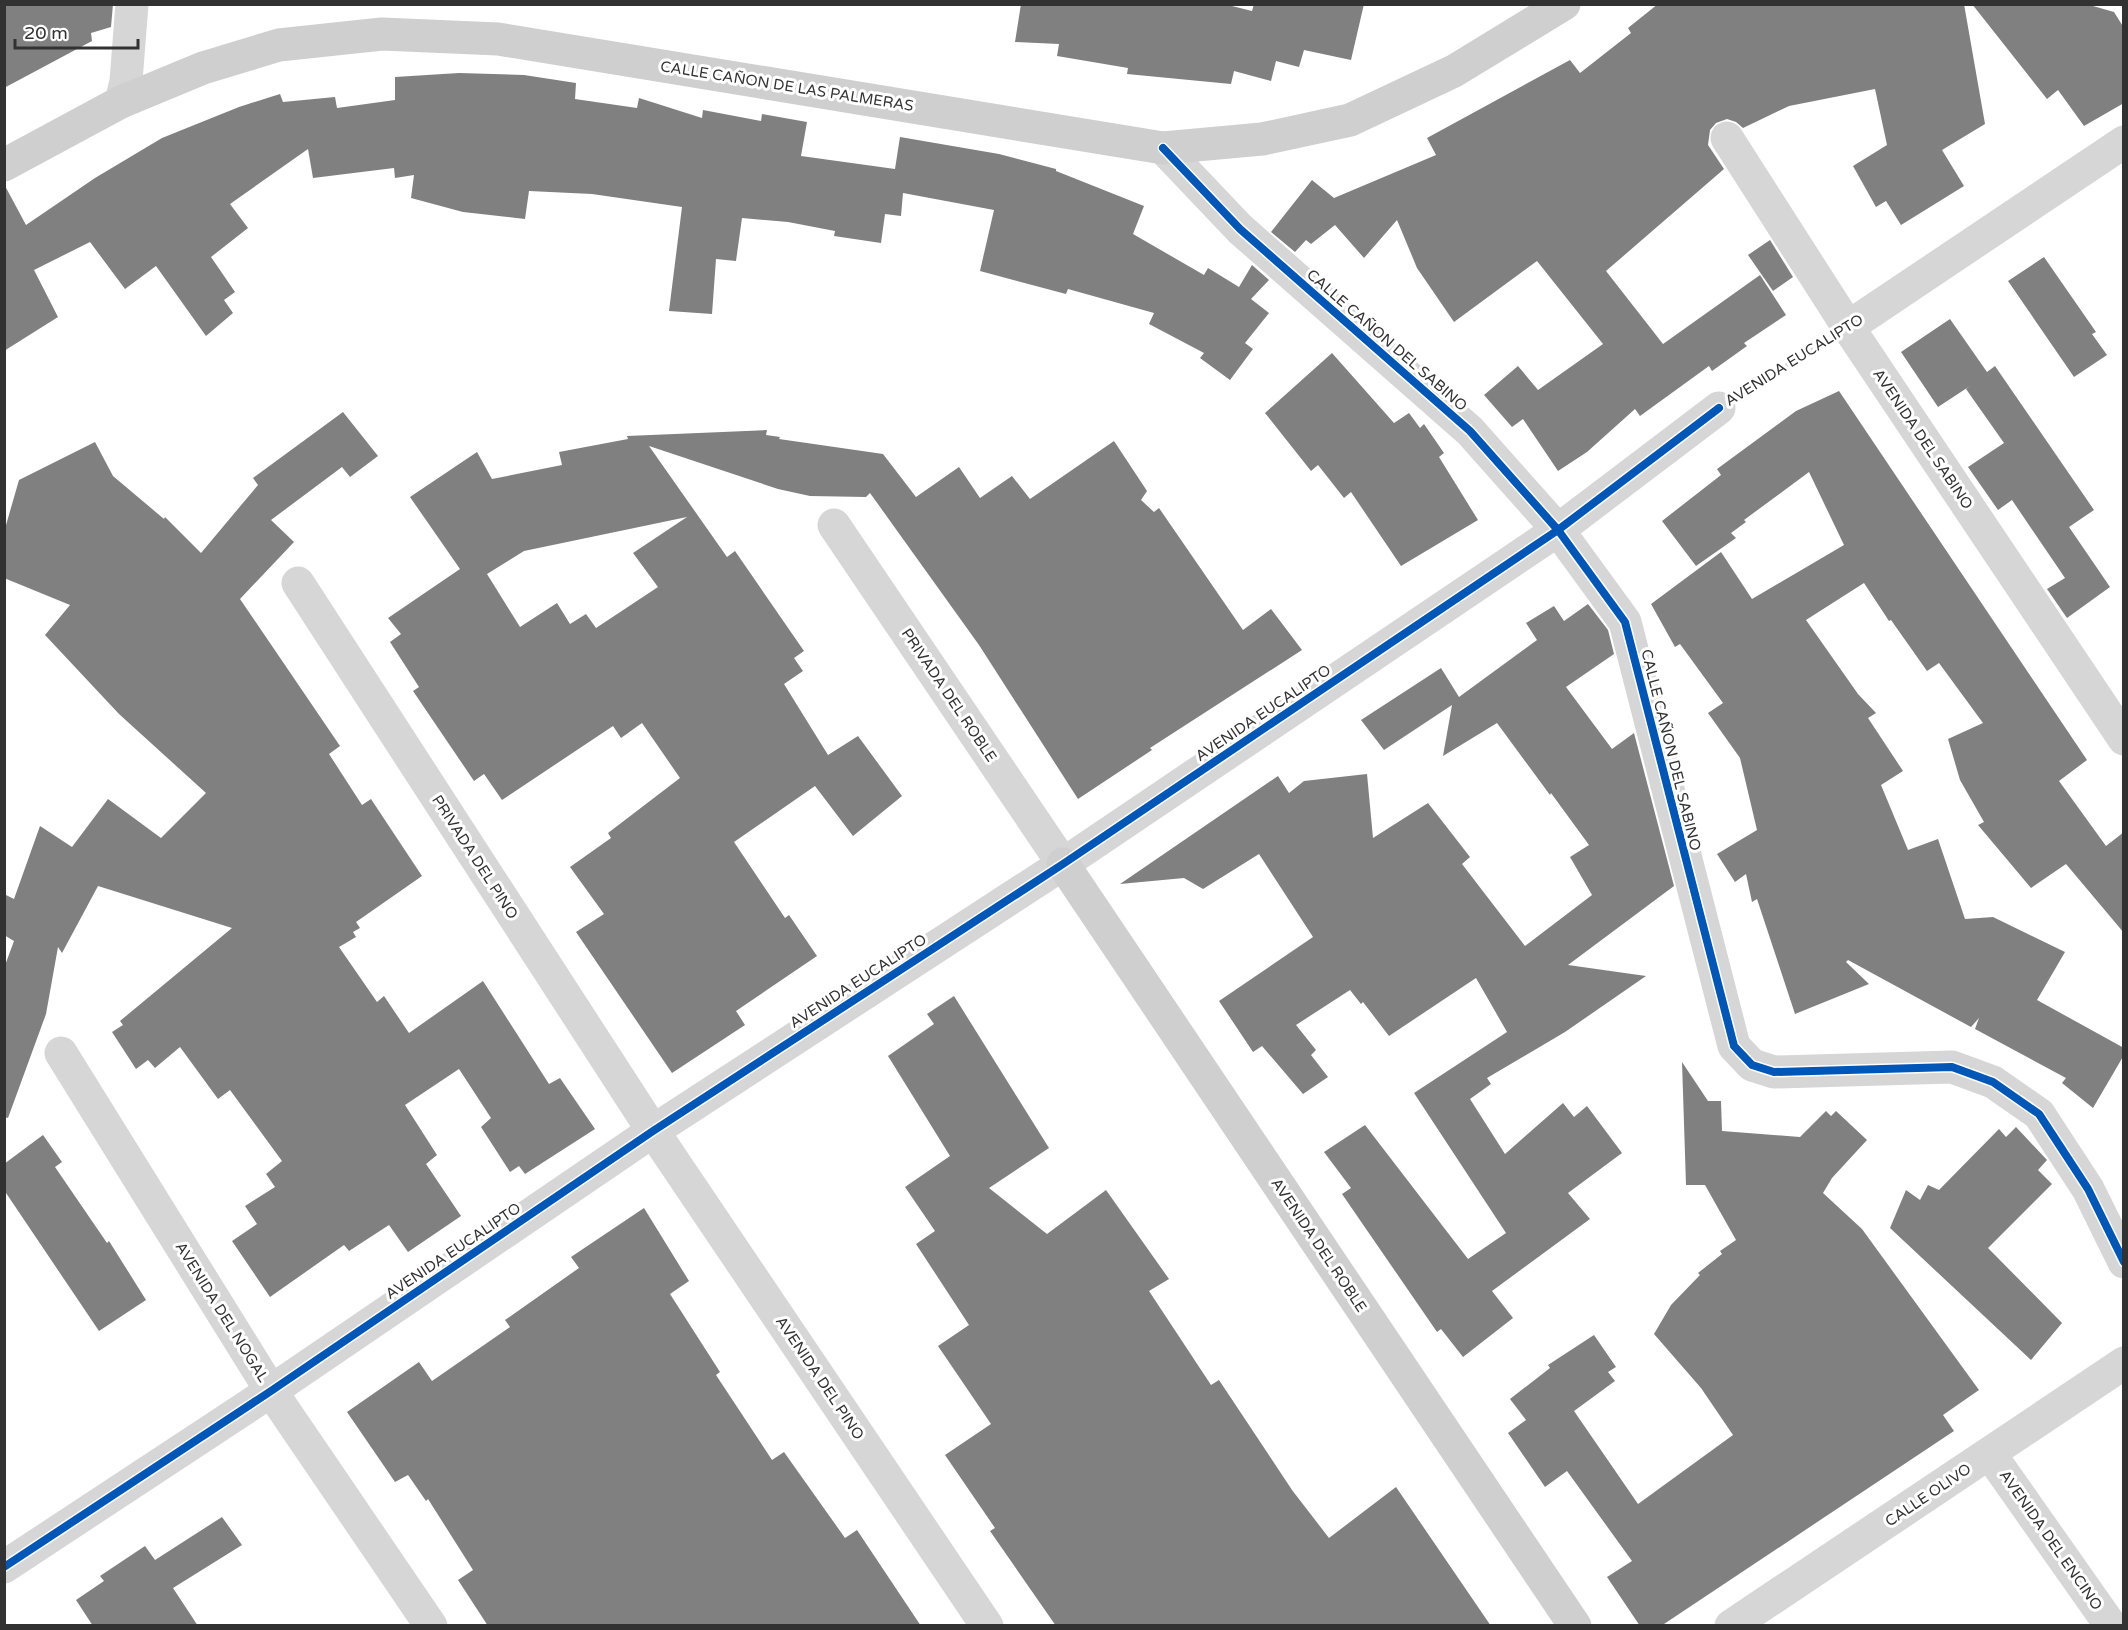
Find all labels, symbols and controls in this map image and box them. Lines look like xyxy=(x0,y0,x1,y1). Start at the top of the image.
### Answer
scale bar xyxy=(15,12,138,50)
text: 20 m xyxy=(24,22,68,44)
street label: CALLE CAÑON DE LAS PALMERAS xyxy=(659,57,915,115)
street label: CALLE CAÑON DEL SABINO xyxy=(1303,265,1471,415)
street label: AVENIDA EUCALIPTO xyxy=(1722,310,1866,410)
street label: AVENIDA DEL SABINO xyxy=(1869,365,1977,513)
street label: PRIVADA DEL ROBLE xyxy=(898,625,1000,765)
street label: CALLE CAÑON DEL SABINO xyxy=(1637,647,1705,853)
street label: AVENIDA EUCALIPTO xyxy=(1192,661,1334,765)
street label: PRIVADA DEL PINO xyxy=(428,792,522,922)
street label: AVENIDA EUCALIPTO xyxy=(786,930,930,1032)
street label: AVENIDA DEL ROBLE xyxy=(1267,1175,1371,1315)
street label: AVENIDA EUCALIPTO xyxy=(382,1199,524,1303)
street label: AVENIDA DEL NOGAL xyxy=(172,1239,273,1386)
street label: AVENIDA DEL PINO xyxy=(772,1313,868,1443)
street label: CALLE OLIVO xyxy=(1882,1460,1974,1530)
street label: AVENIDA DEL ENCINO xyxy=(1996,1466,2106,1614)

